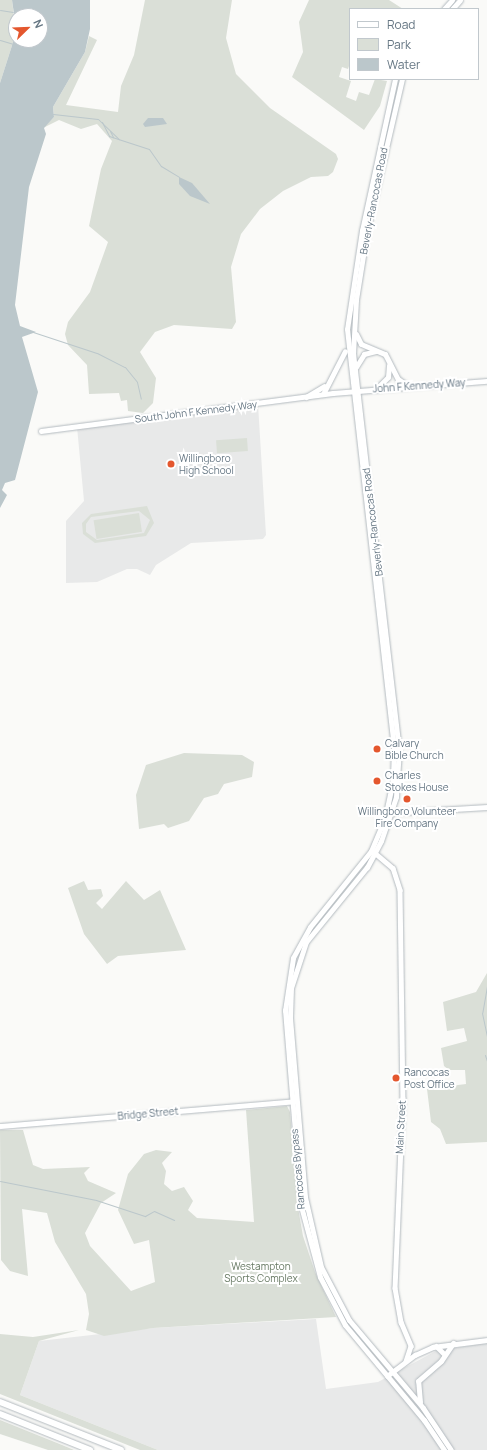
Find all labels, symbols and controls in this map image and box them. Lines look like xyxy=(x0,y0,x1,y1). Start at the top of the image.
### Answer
north arrow xyxy=(8,8,48,48)
legend xyxy=(349,8,479,80)
text: Road xyxy=(387,16,415,33)
text: N xyxy=(30,17,47,30)
text: Park xyxy=(387,36,411,53)
text: Water xyxy=(387,56,420,73)
street label: Beverly-Rancocas Road xyxy=(358,146,390,256)
street label: John F Kennedy Way xyxy=(372,377,466,395)
street label: South John F Kennedy Way xyxy=(134,399,258,425)
place label: Willingboro High School xyxy=(179,452,234,476)
marker: Willingboro High School xyxy=(166,459,176,469)
street label: Beverly-Rancocas Road xyxy=(360,467,386,577)
place label: Calvary Bible Church xyxy=(385,737,444,760)
marker: Calvary Bible Church xyxy=(372,744,382,754)
place label: Charles Stokes House xyxy=(385,769,449,792)
marker: Charles Stokes House xyxy=(372,776,382,786)
marker: Willingboro Volunteer Fire Company xyxy=(402,794,412,804)
place label: Willingboro Volunteer Fire Company xyxy=(358,805,456,828)
place label: Rancocas Post Office xyxy=(404,1066,455,1090)
marker: Rancocas Post Office xyxy=(391,1073,401,1083)
street label: Main Street xyxy=(394,1100,408,1154)
street label: Bridge Street xyxy=(117,1105,179,1123)
street label: Rancocas Bypass xyxy=(289,1128,307,1210)
park label: Westampton Sports Complex xyxy=(224,1260,298,1284)

